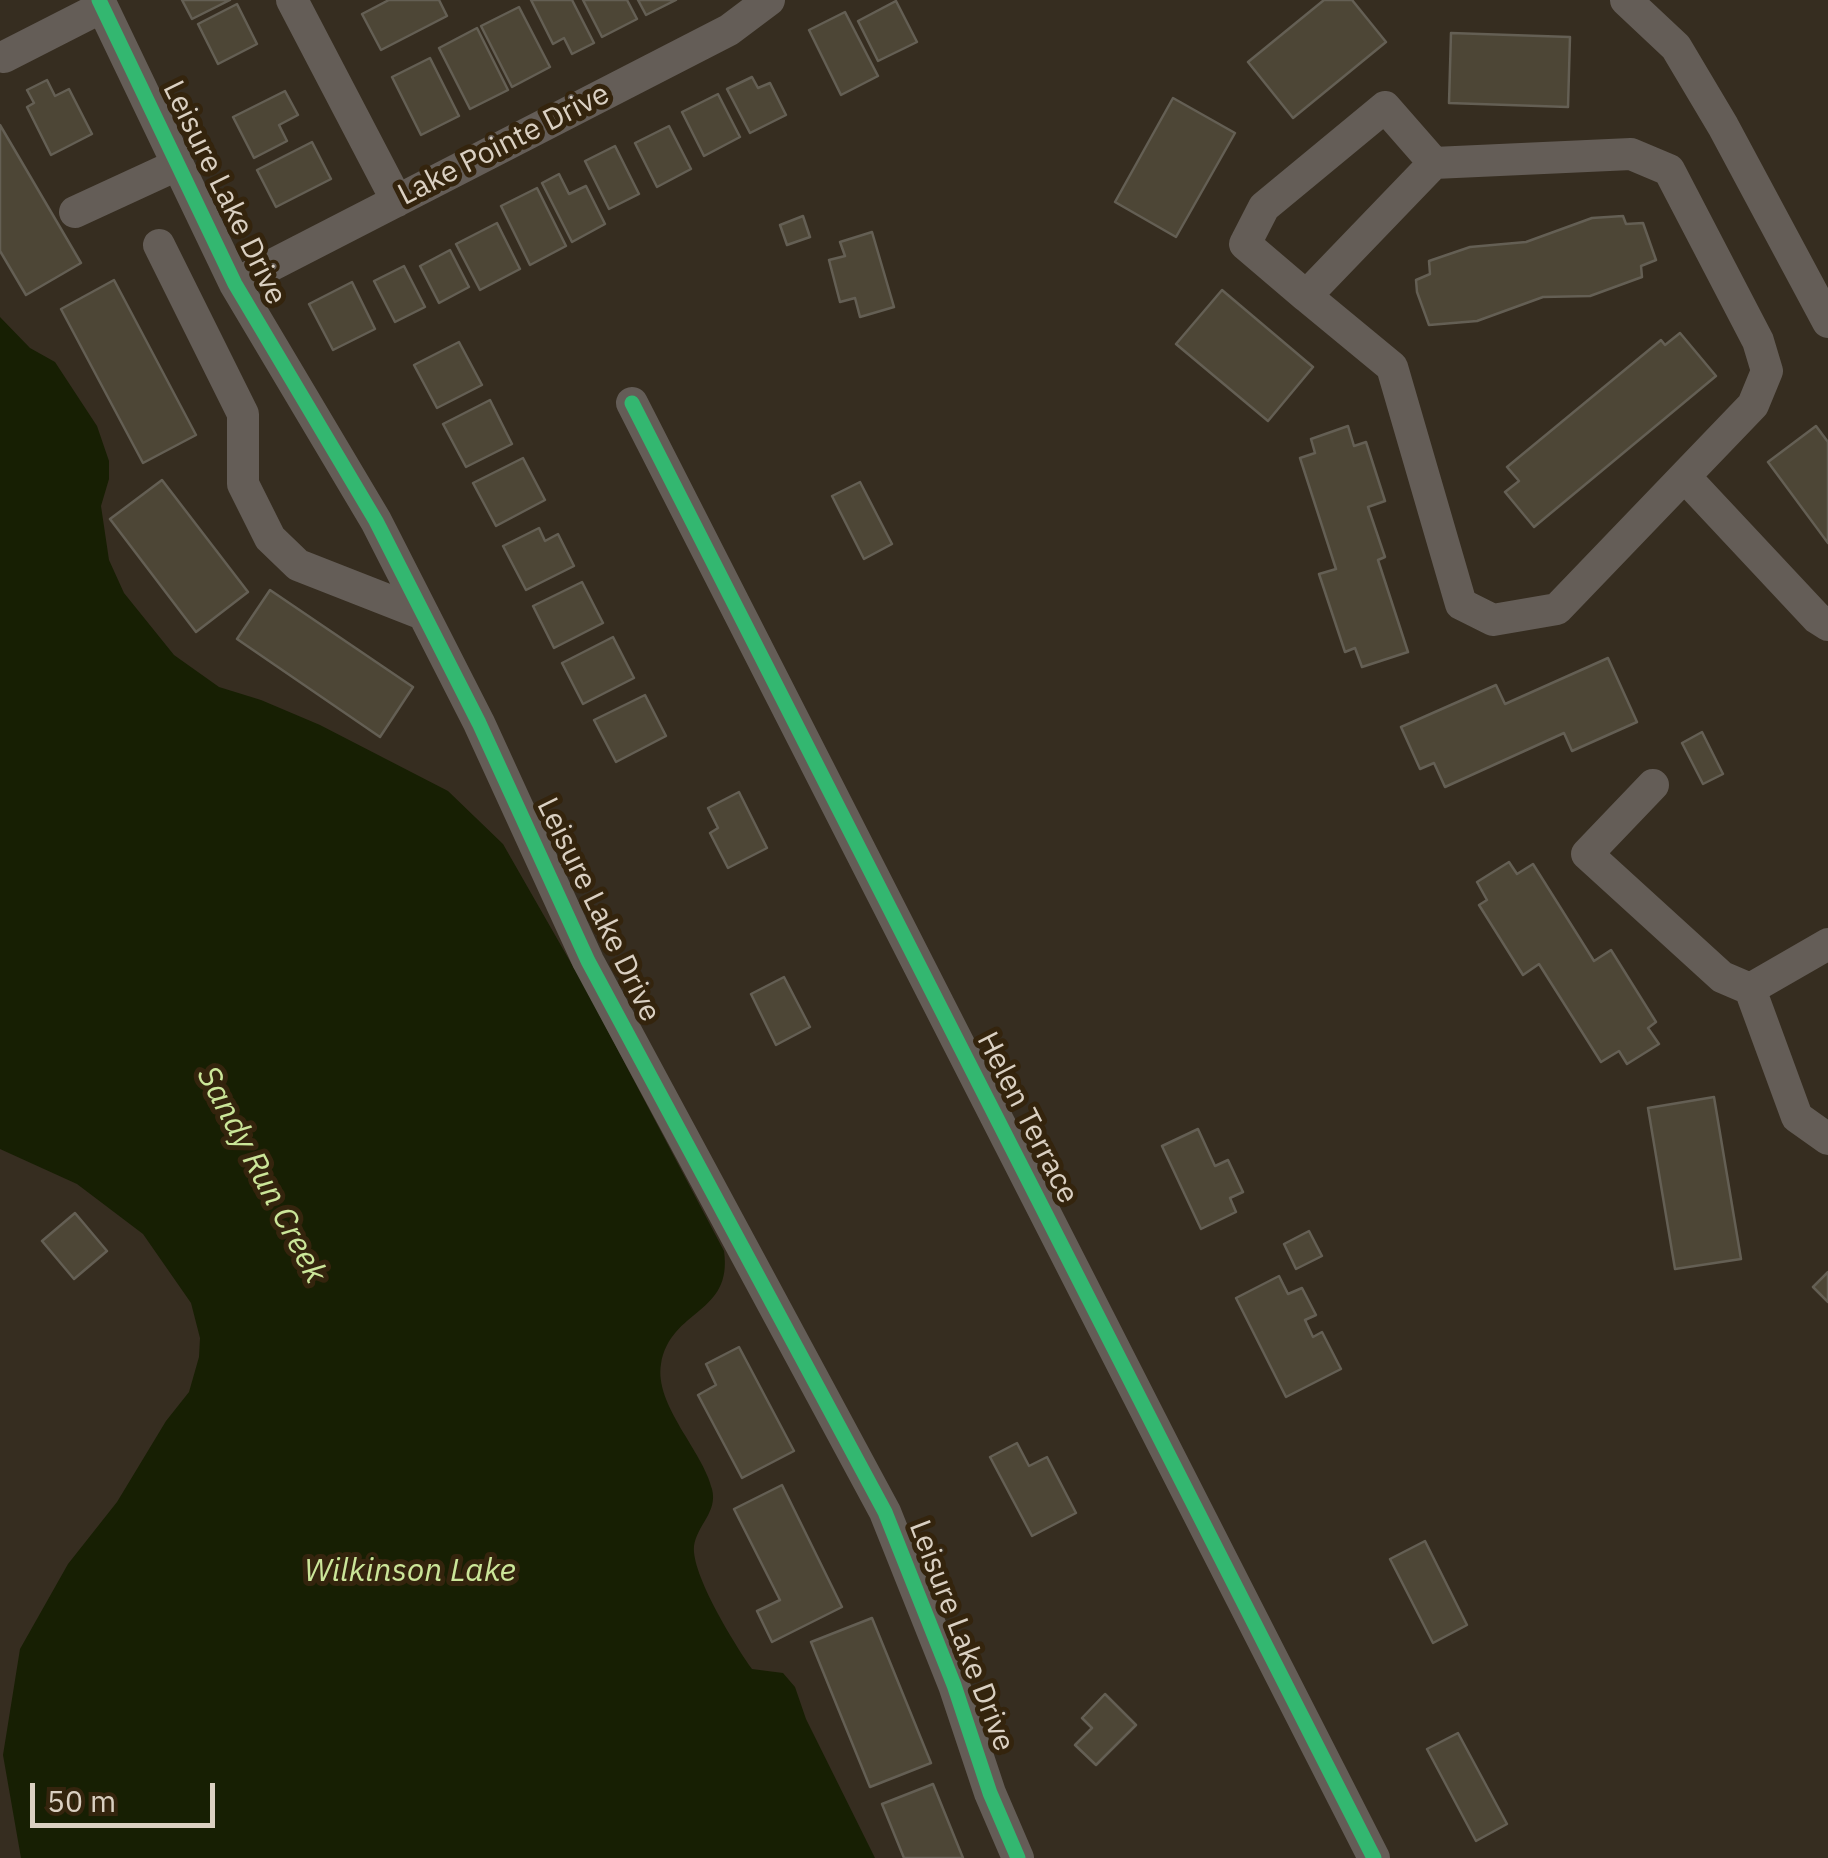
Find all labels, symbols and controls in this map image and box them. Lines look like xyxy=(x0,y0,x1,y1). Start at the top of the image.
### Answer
street label: Leisure Lake Drive xyxy=(154,75,294,311)
street label: Lake Pointe Drive xyxy=(392,76,616,214)
street label: Leisure Lake Drive xyxy=(528,792,668,1028)
street label: Helen Terrace xyxy=(968,1026,1086,1210)
water label: Sandy Run Creek xyxy=(188,1060,334,1290)
street label: Leisure Lake Drive xyxy=(900,1516,1022,1756)
water label: Wilkinson Lake xyxy=(304,1553,516,1591)
scale bar xyxy=(35,1763,220,1825)
text: 50 m xyxy=(47,1781,116,1820)

